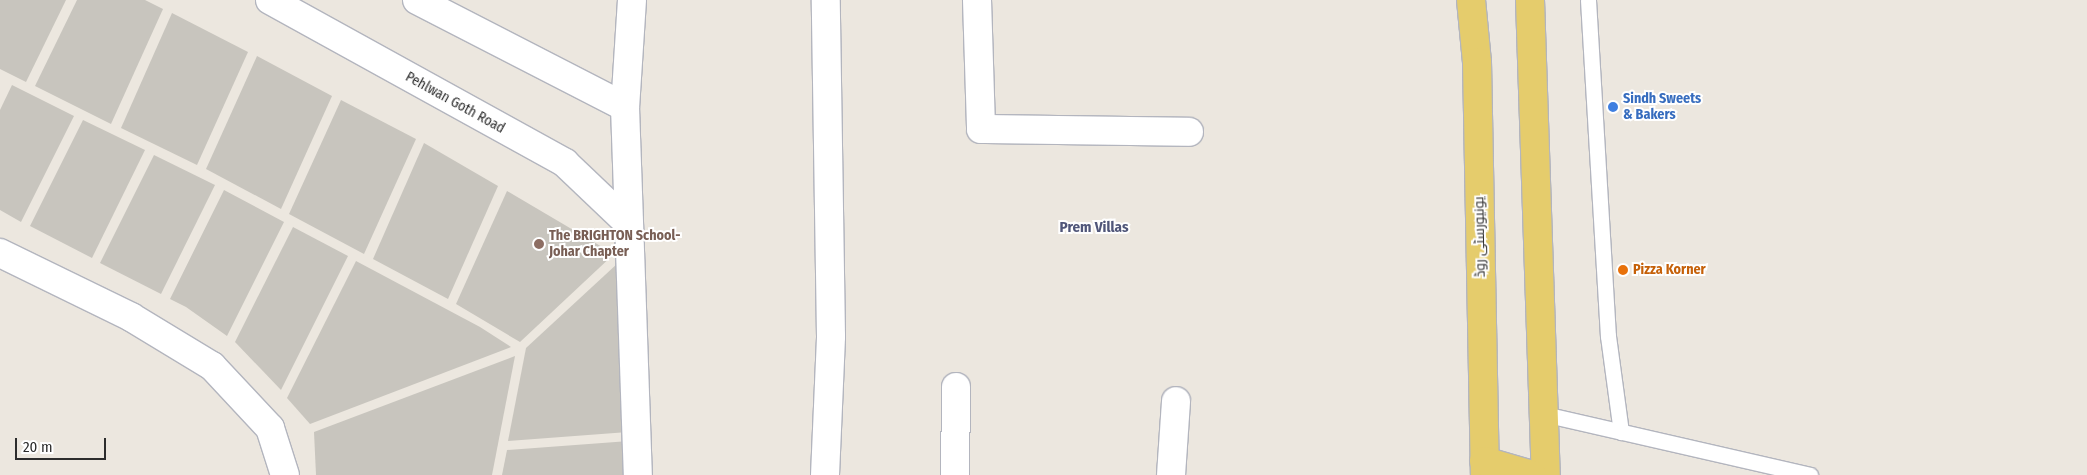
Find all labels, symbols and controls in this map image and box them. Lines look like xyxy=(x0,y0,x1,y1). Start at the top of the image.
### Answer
street label: Pehlwan Goth Road xyxy=(402,69,508,137)
place label: Sindh Sweets & Bakers xyxy=(1623,91,1701,124)
marker: Sindh Sweets & Bakers xyxy=(1607,101,1619,113)
street label: یونیورسٹی روڈ xyxy=(1471,196,1489,278)
district label: Prem Villas xyxy=(1060,219,1128,237)
place label: The BRIGHTON School- Johar Chapter xyxy=(549,228,680,260)
marker: The BRIGHTON School- Johar Chapter xyxy=(533,238,545,250)
place label: Pizza Korner xyxy=(1633,262,1706,278)
marker: Pizza Korner xyxy=(1617,264,1629,276)
scale bar xyxy=(18,428,109,460)
text: 20 m xyxy=(23,438,53,456)

